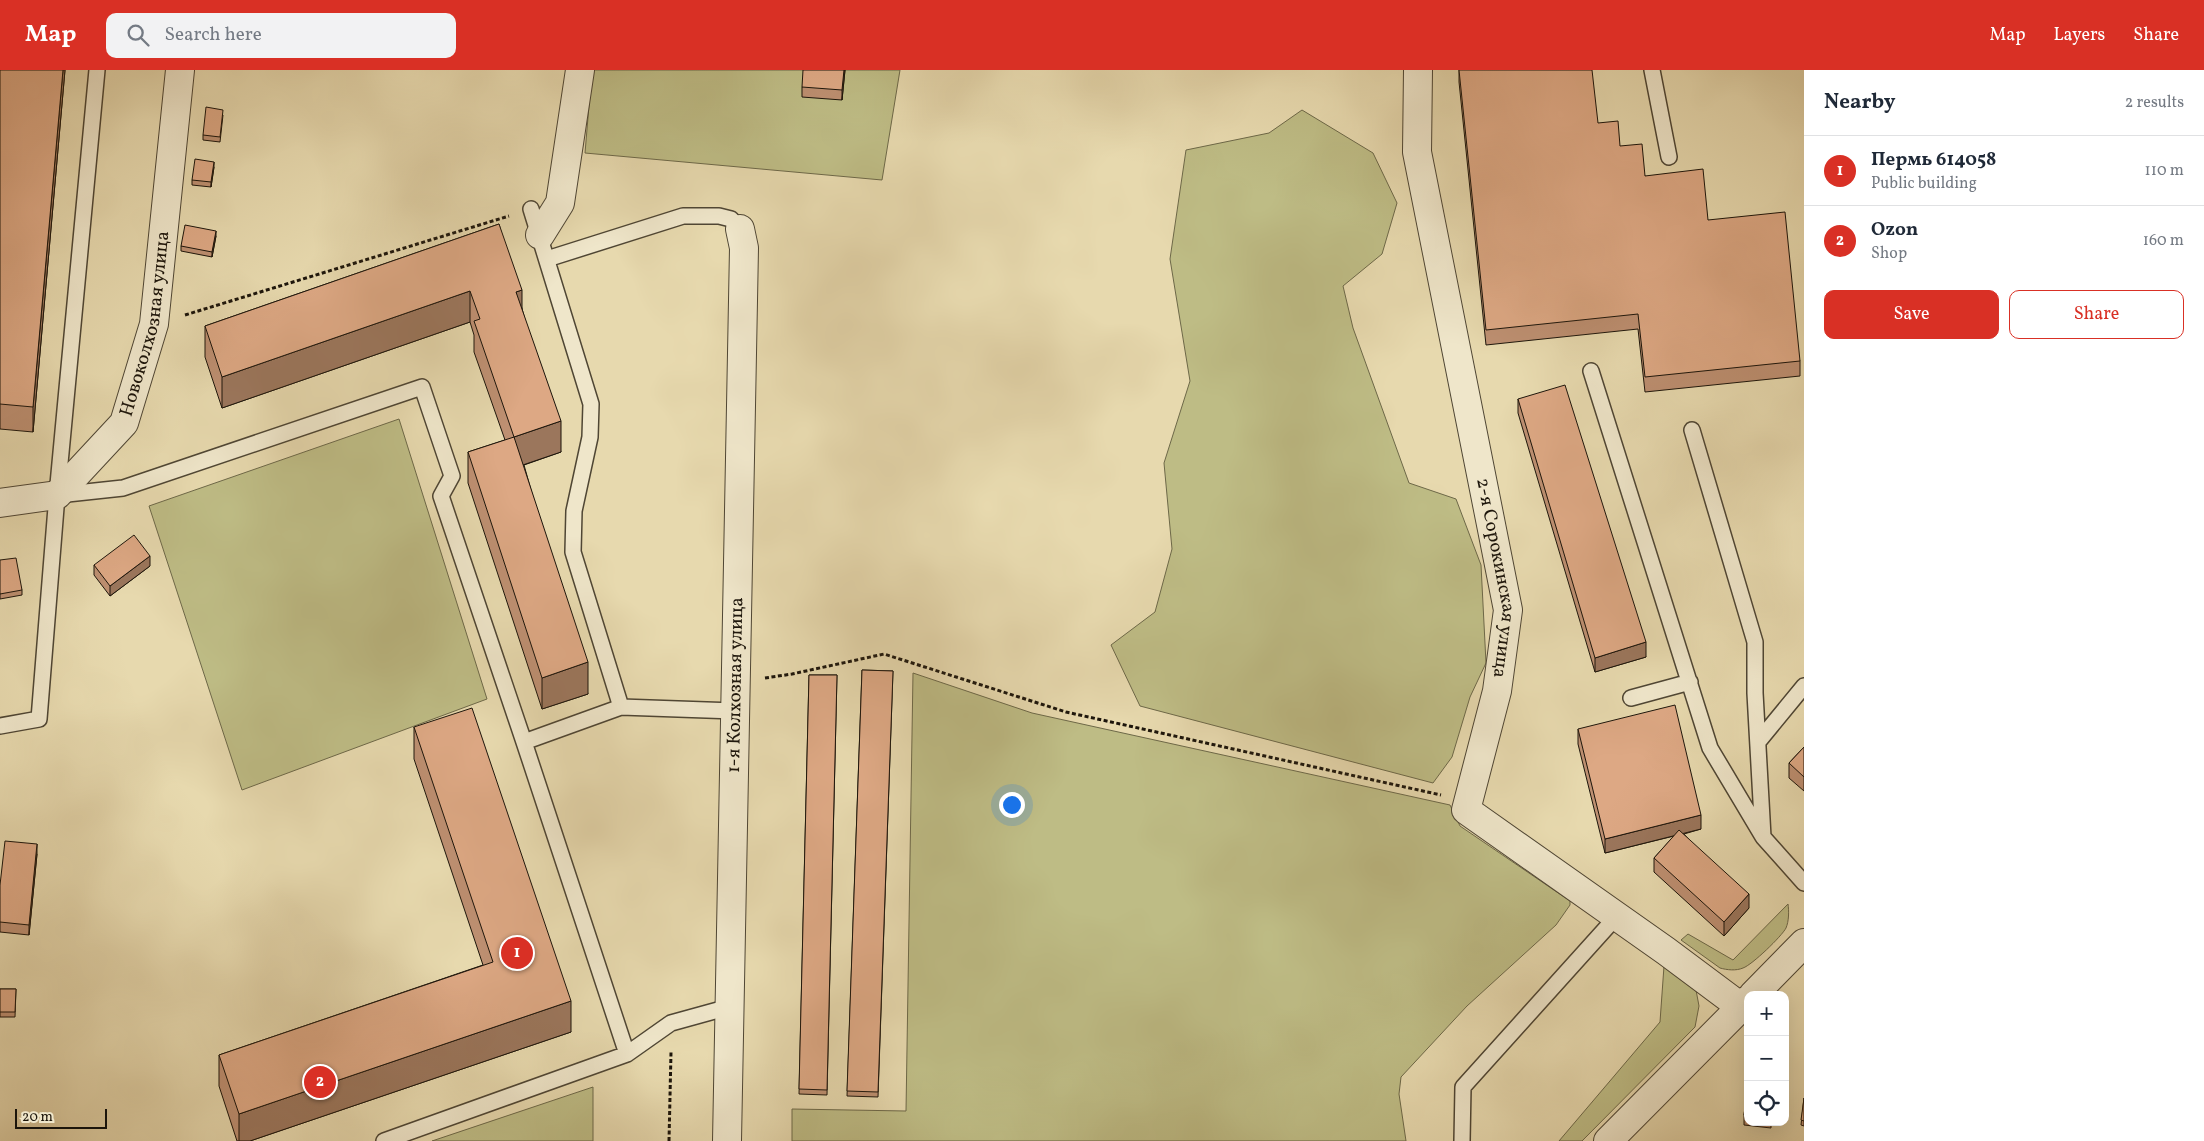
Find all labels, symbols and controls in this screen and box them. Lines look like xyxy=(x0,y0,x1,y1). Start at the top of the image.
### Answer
search box xyxy=(106,13,456,58)
text: Map xyxy=(25,18,76,52)
icon: search xyxy=(124,21,152,49)
text: Search here xyxy=(164,22,262,48)
text: Map xyxy=(1989,23,2025,48)
text: Layers xyxy=(2053,23,2105,48)
text: Share xyxy=(2133,23,2179,48)
text: Nearby xyxy=(1824,88,1895,117)
text: 2 results xyxy=(2125,92,2184,114)
text: Пермь 614058 xyxy=(1871,147,1996,173)
text: 1 xyxy=(1837,160,1843,182)
text: 110 m xyxy=(2145,160,2184,182)
text: Public building xyxy=(1871,173,1977,195)
text: Ozon xyxy=(1871,217,1918,243)
street label: Новоколхозная улица xyxy=(114,230,176,420)
text: 2 xyxy=(1836,230,1844,252)
text: 160 m xyxy=(2143,230,2184,252)
text: Shop xyxy=(1871,243,1907,265)
button: Save xyxy=(1824,290,1999,339)
button: Share xyxy=(2009,290,2184,339)
street label: 2-я Сорокинская улица xyxy=(1469,476,1521,680)
street label: 1-я Колхозная улица xyxy=(721,597,750,773)
your location xyxy=(999,792,1025,818)
pin: 1 xyxy=(501,934,533,972)
map controls xyxy=(1744,991,1789,1126)
button: + xyxy=(1744,991,1789,1036)
button: − xyxy=(1744,1036,1789,1081)
pin: 2 xyxy=(304,1063,336,1101)
button: locate xyxy=(1744,1081,1789,1126)
scale bar xyxy=(15,1106,108,1129)
text: 20 m xyxy=(22,1108,53,1127)

